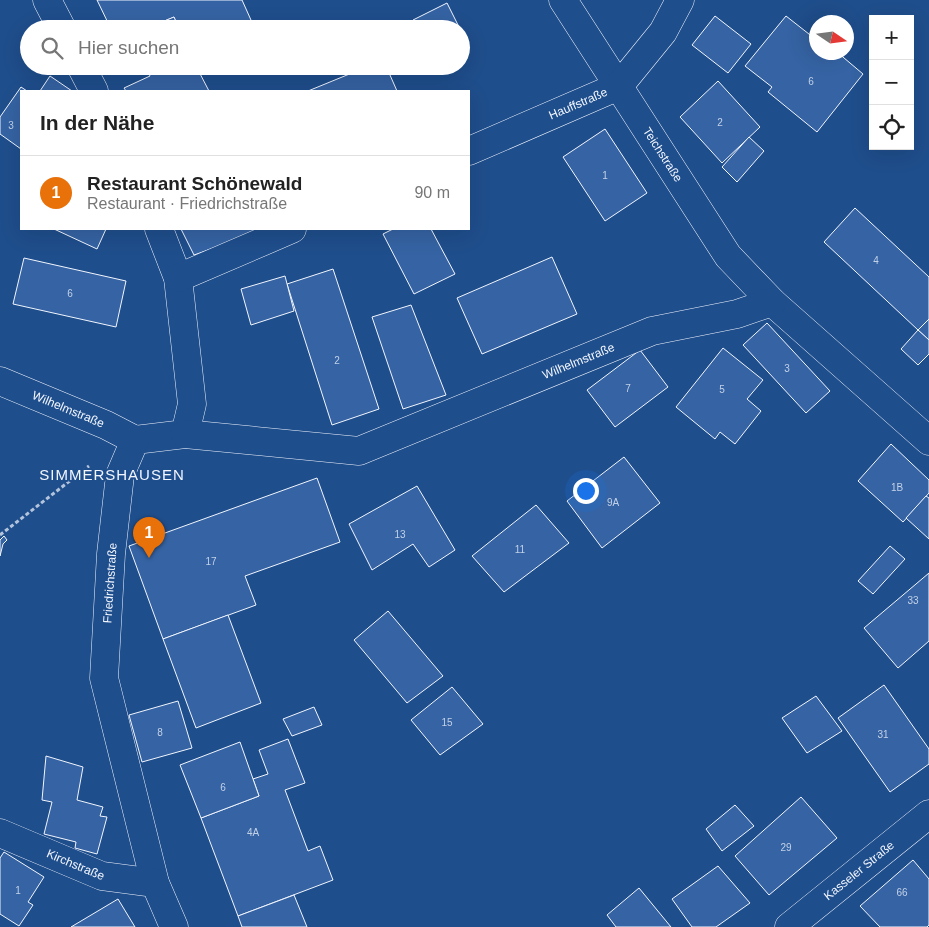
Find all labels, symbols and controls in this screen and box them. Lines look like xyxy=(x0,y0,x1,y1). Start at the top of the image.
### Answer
north arrow xyxy=(809,15,854,60)
map controls xyxy=(869,15,914,150)
button: + xyxy=(869,15,914,60)
search box xyxy=(20,20,470,75)
icon: search xyxy=(38,34,66,62)
text: Hier suchen xyxy=(78,37,179,58)
button: − xyxy=(869,60,914,105)
house number: 6 xyxy=(808,76,814,87)
street label: Hauffstraße xyxy=(547,85,610,123)
button: locate xyxy=(869,105,914,150)
text: In der Nähe xyxy=(40,111,154,134)
house number: 2 xyxy=(717,117,723,128)
house number: 3 xyxy=(8,120,14,131)
street label: Teichstraße xyxy=(640,125,686,185)
house number: 1 xyxy=(602,170,608,181)
text: Restaurant Schönewald xyxy=(87,173,302,194)
text: 1 xyxy=(52,184,60,201)
text: 90 m xyxy=(414,184,450,201)
text: Restaurant · Friedrichstraße xyxy=(87,195,287,212)
house number: 4 xyxy=(873,255,879,266)
house number: 6 xyxy=(67,288,73,299)
street label: Wilhelmstraße xyxy=(540,340,617,382)
house number: 2 xyxy=(334,355,340,366)
house number: 3 xyxy=(784,363,790,374)
house number: 7 xyxy=(625,383,631,394)
house number: 5 xyxy=(719,384,725,395)
street label: Wilhelmstraße xyxy=(30,388,107,431)
district label: SIMMERSHAUSEN xyxy=(39,466,185,483)
your location xyxy=(573,478,599,504)
house number: 1B xyxy=(891,482,903,493)
house number: 9A xyxy=(607,497,619,508)
pin: 1 xyxy=(133,517,165,558)
house number: 13 xyxy=(394,529,406,540)
street label: Friedrichstraße xyxy=(100,542,120,624)
house number: 11 xyxy=(515,544,526,555)
house number: 17 xyxy=(205,556,217,567)
house number: 33 xyxy=(907,595,919,606)
house number: 15 xyxy=(441,717,453,728)
house number: 8 xyxy=(157,727,163,738)
house number: 31 xyxy=(877,729,889,740)
house number: 6 xyxy=(220,782,226,793)
house number: 4A xyxy=(247,827,259,838)
street label: Kasseler Straße xyxy=(821,838,897,903)
house number: 29 xyxy=(780,842,792,853)
street label: Kirchstraße xyxy=(45,846,107,883)
house number: 1 xyxy=(15,885,21,896)
house number: 66 xyxy=(896,887,908,898)

